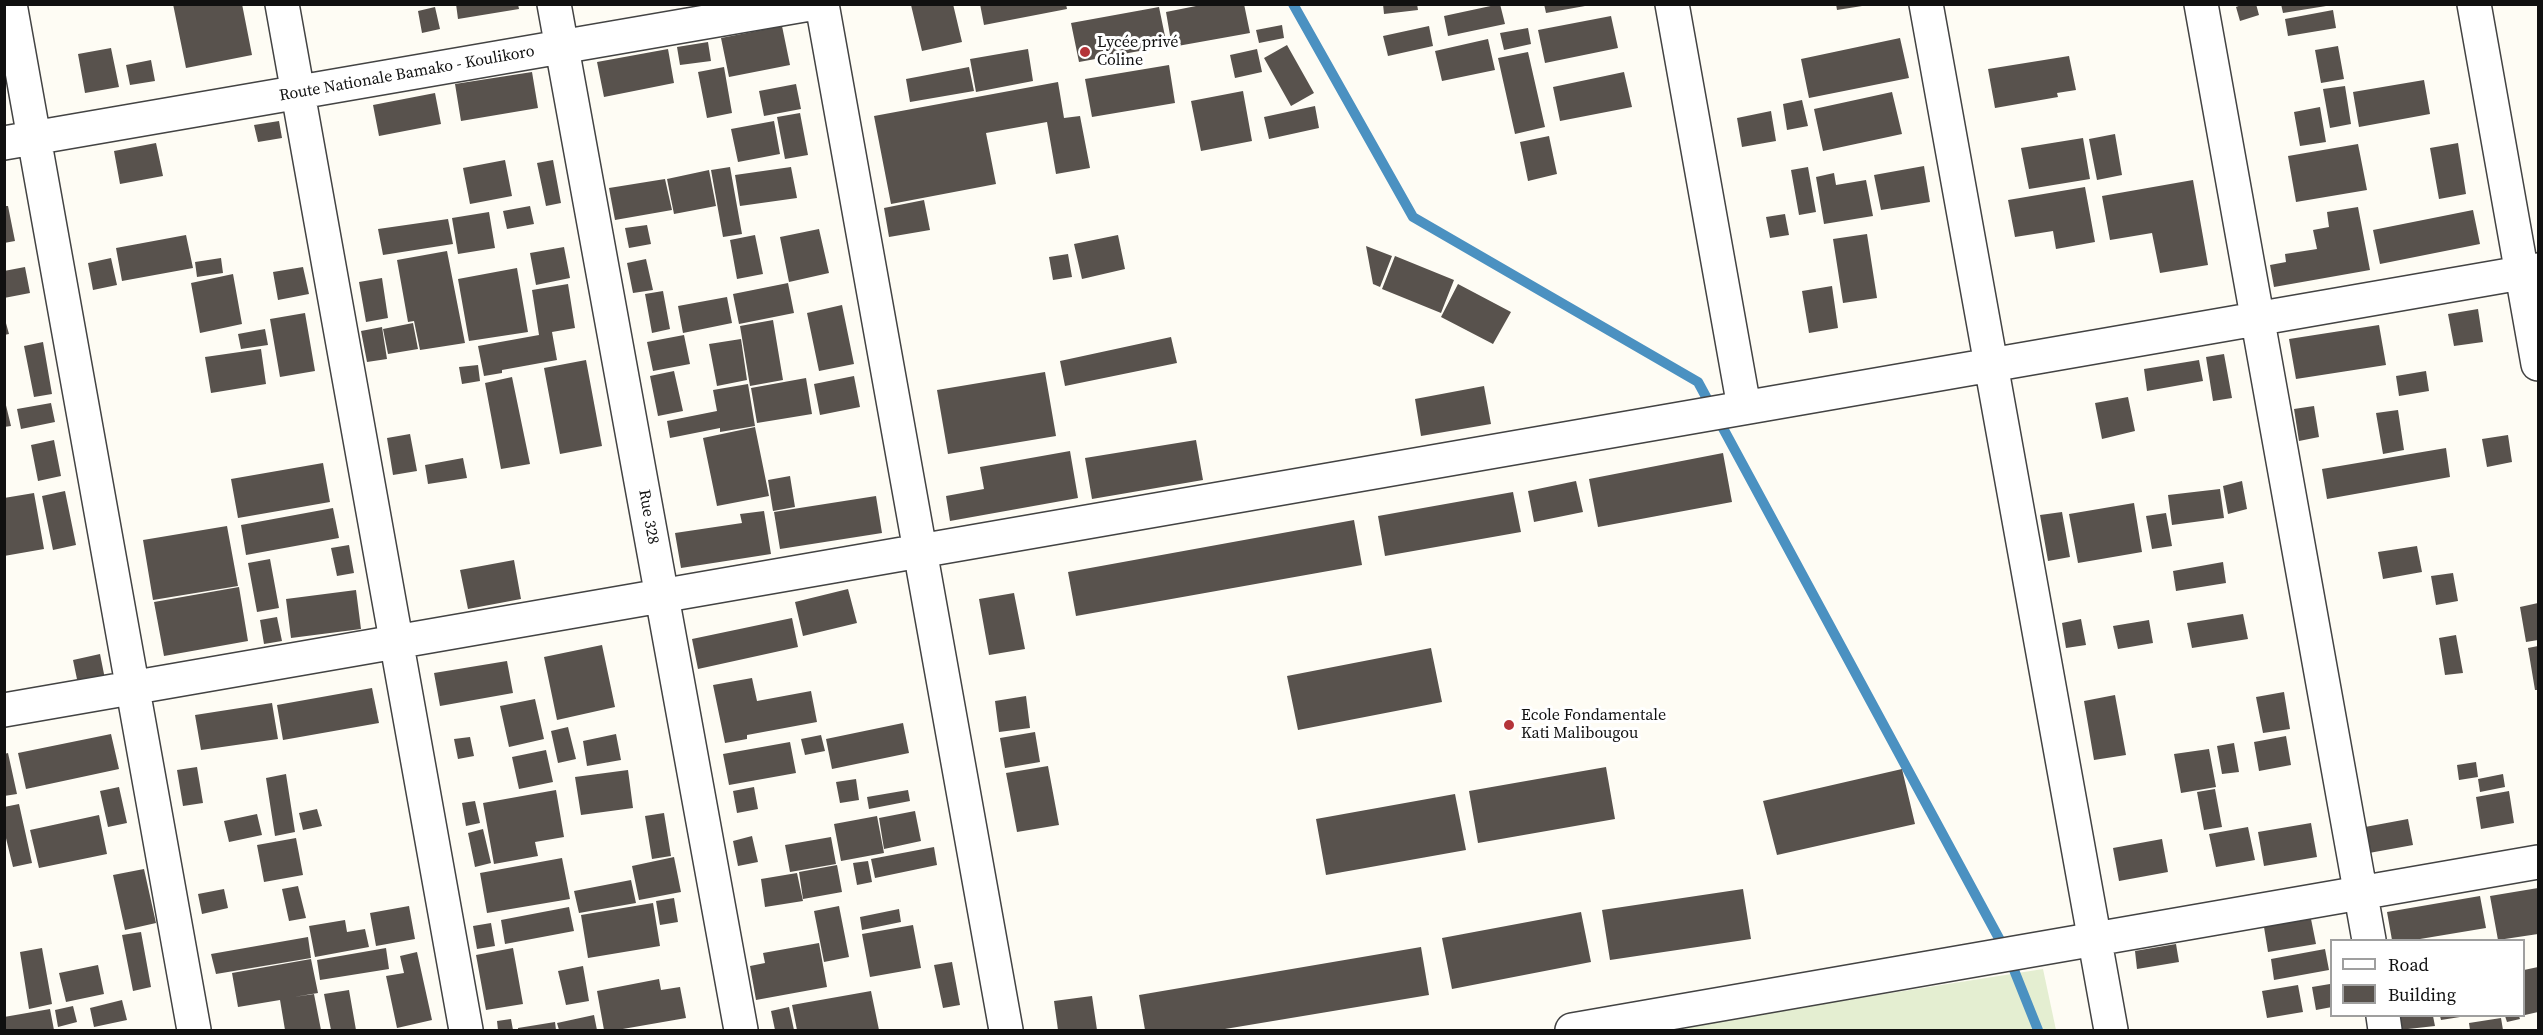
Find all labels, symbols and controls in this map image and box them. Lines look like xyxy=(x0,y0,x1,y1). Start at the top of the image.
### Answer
place label: Lycée privé Coline xyxy=(1097,33,1178,71)
street label: Route Nationale Bamako - Koulikoro xyxy=(278,42,536,106)
marker: Lycée privé Coline xyxy=(1078,45,1092,59)
street label: Rue 328 xyxy=(634,488,662,546)
place label: Ecole Fondamentale Kati Malibougou xyxy=(1521,706,1666,744)
marker: Ecole Fondamentale Kati Malibougou xyxy=(1502,718,1516,732)
legend xyxy=(2330,939,2525,1017)
text: Road xyxy=(2388,952,2429,977)
text: Building xyxy=(2388,982,2456,1007)

